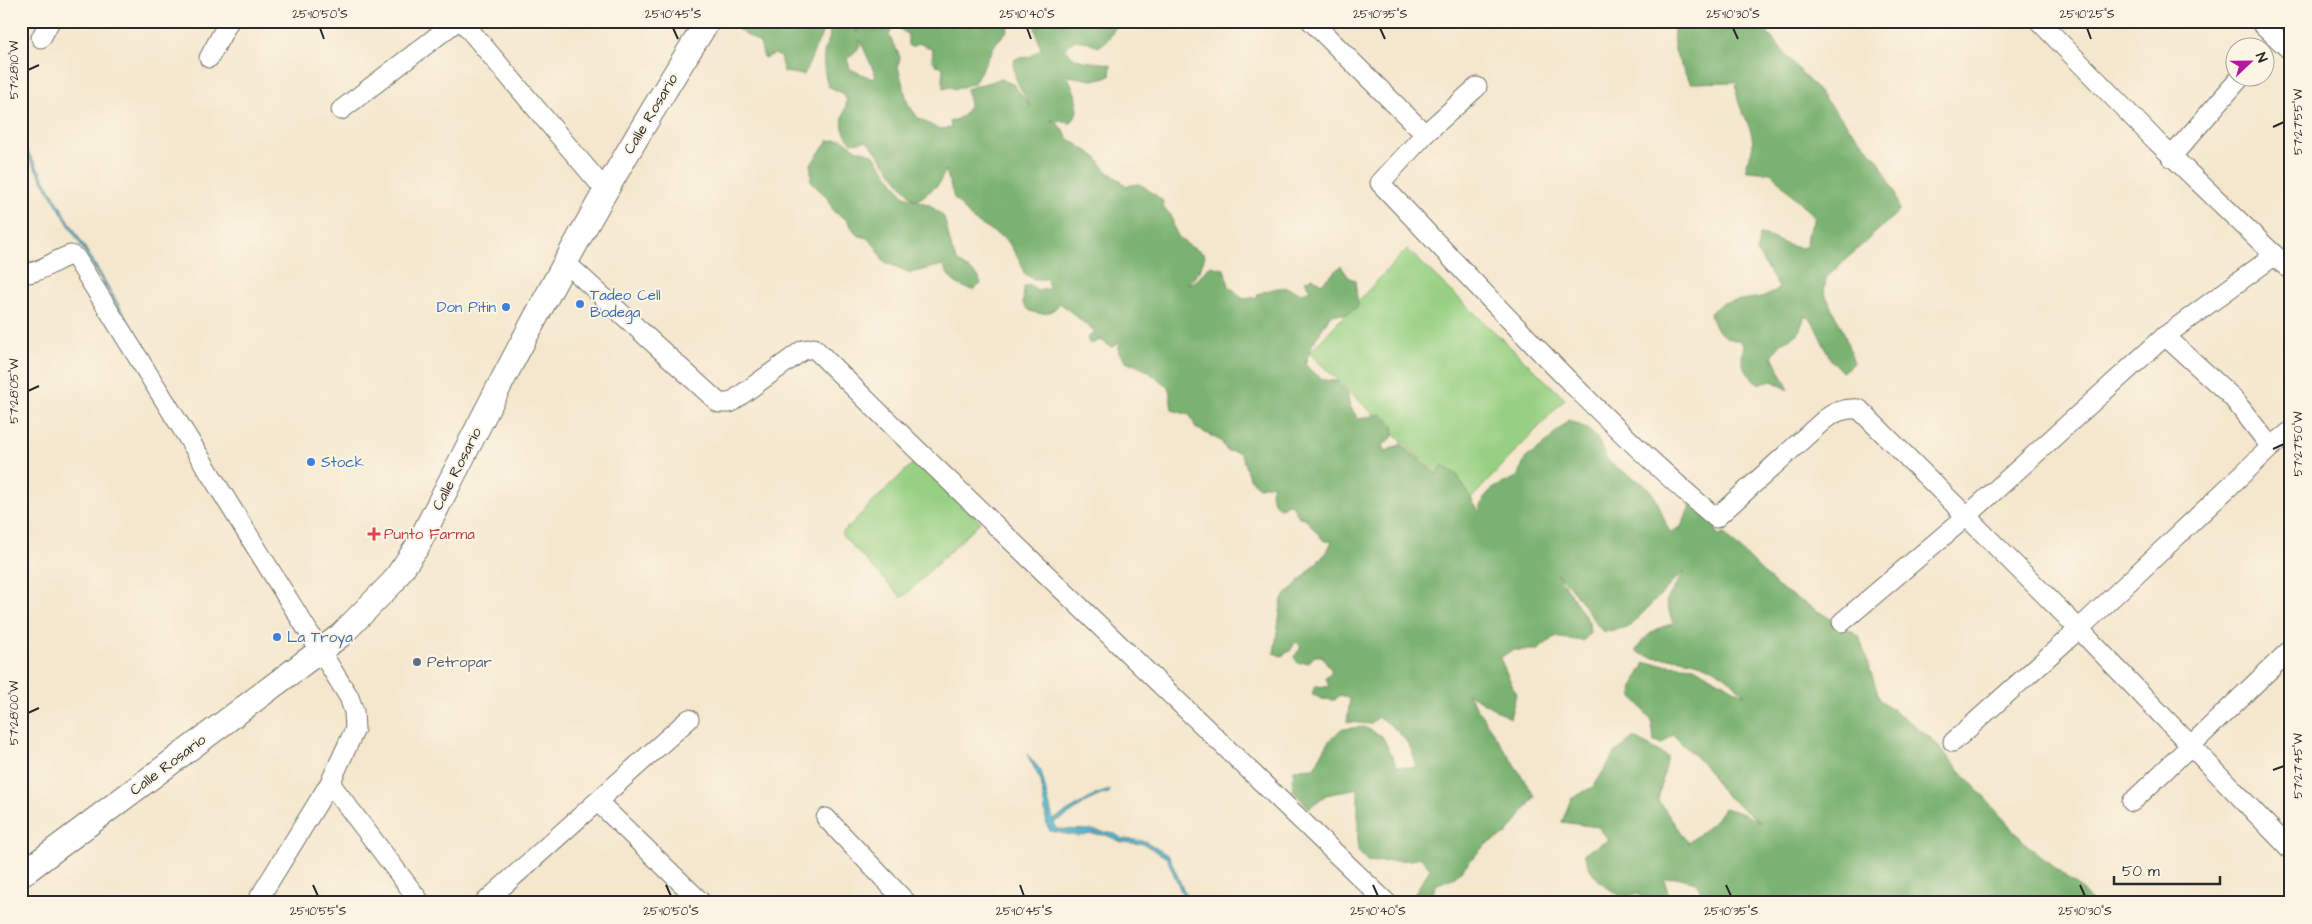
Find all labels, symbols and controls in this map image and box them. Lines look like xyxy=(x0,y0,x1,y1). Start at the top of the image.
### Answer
text: 25°10'50"S xyxy=(292,6,348,23)
text: 25°10'45"S xyxy=(645,6,701,23)
text: 25°10'40"S xyxy=(999,6,1055,23)
text: 25°10'35"S xyxy=(1353,6,1407,23)
text: 25°10'30"S xyxy=(1706,6,1760,23)
text: 25°10'25"S xyxy=(2060,6,2115,23)
north arrow xyxy=(2224,38,2274,88)
text: 57°28'10"W xyxy=(6,40,23,99)
text: N xyxy=(2250,50,2272,66)
street label: Calle Rosario xyxy=(619,69,684,158)
text: 57°27'55"W xyxy=(2290,88,2307,155)
place label: Tadeo Cell Bodega xyxy=(590,285,661,324)
place label: Don Pitin xyxy=(437,297,496,318)
marker: Tadeo Cell Bodega xyxy=(574,298,586,310)
marker: Don Pitin xyxy=(500,301,512,313)
text: 57°28'05"W xyxy=(6,358,23,424)
text: 57°27'50"W xyxy=(2290,411,2307,476)
street label: Calle Rosario xyxy=(427,423,487,514)
place label: Stock xyxy=(321,452,364,473)
marker: Stock xyxy=(305,456,317,468)
place label: Punto Farma xyxy=(384,524,475,545)
marker: Punto Farma xyxy=(368,528,380,540)
place label: La Troya xyxy=(287,627,353,649)
marker: La Troya xyxy=(271,631,283,643)
place label: Petropar xyxy=(427,652,492,673)
marker: Petropar xyxy=(411,656,423,668)
text: 57°28'00"W xyxy=(6,680,23,745)
street label: Calle Rosario xyxy=(126,729,211,801)
text: 57°27'45"W xyxy=(2290,733,2307,799)
scale bar xyxy=(2114,854,2221,886)
text: 50 m xyxy=(2122,861,2160,882)
text: 25°10'55"S xyxy=(290,903,347,920)
text: 25°10'50"S xyxy=(643,903,699,920)
text: 25°10'45"S xyxy=(996,903,1052,920)
text: 25°10'40"S xyxy=(1350,903,1406,920)
text: 25°10'35"S xyxy=(1704,903,1758,920)
text: 25°10'30"S xyxy=(2058,903,2112,920)

